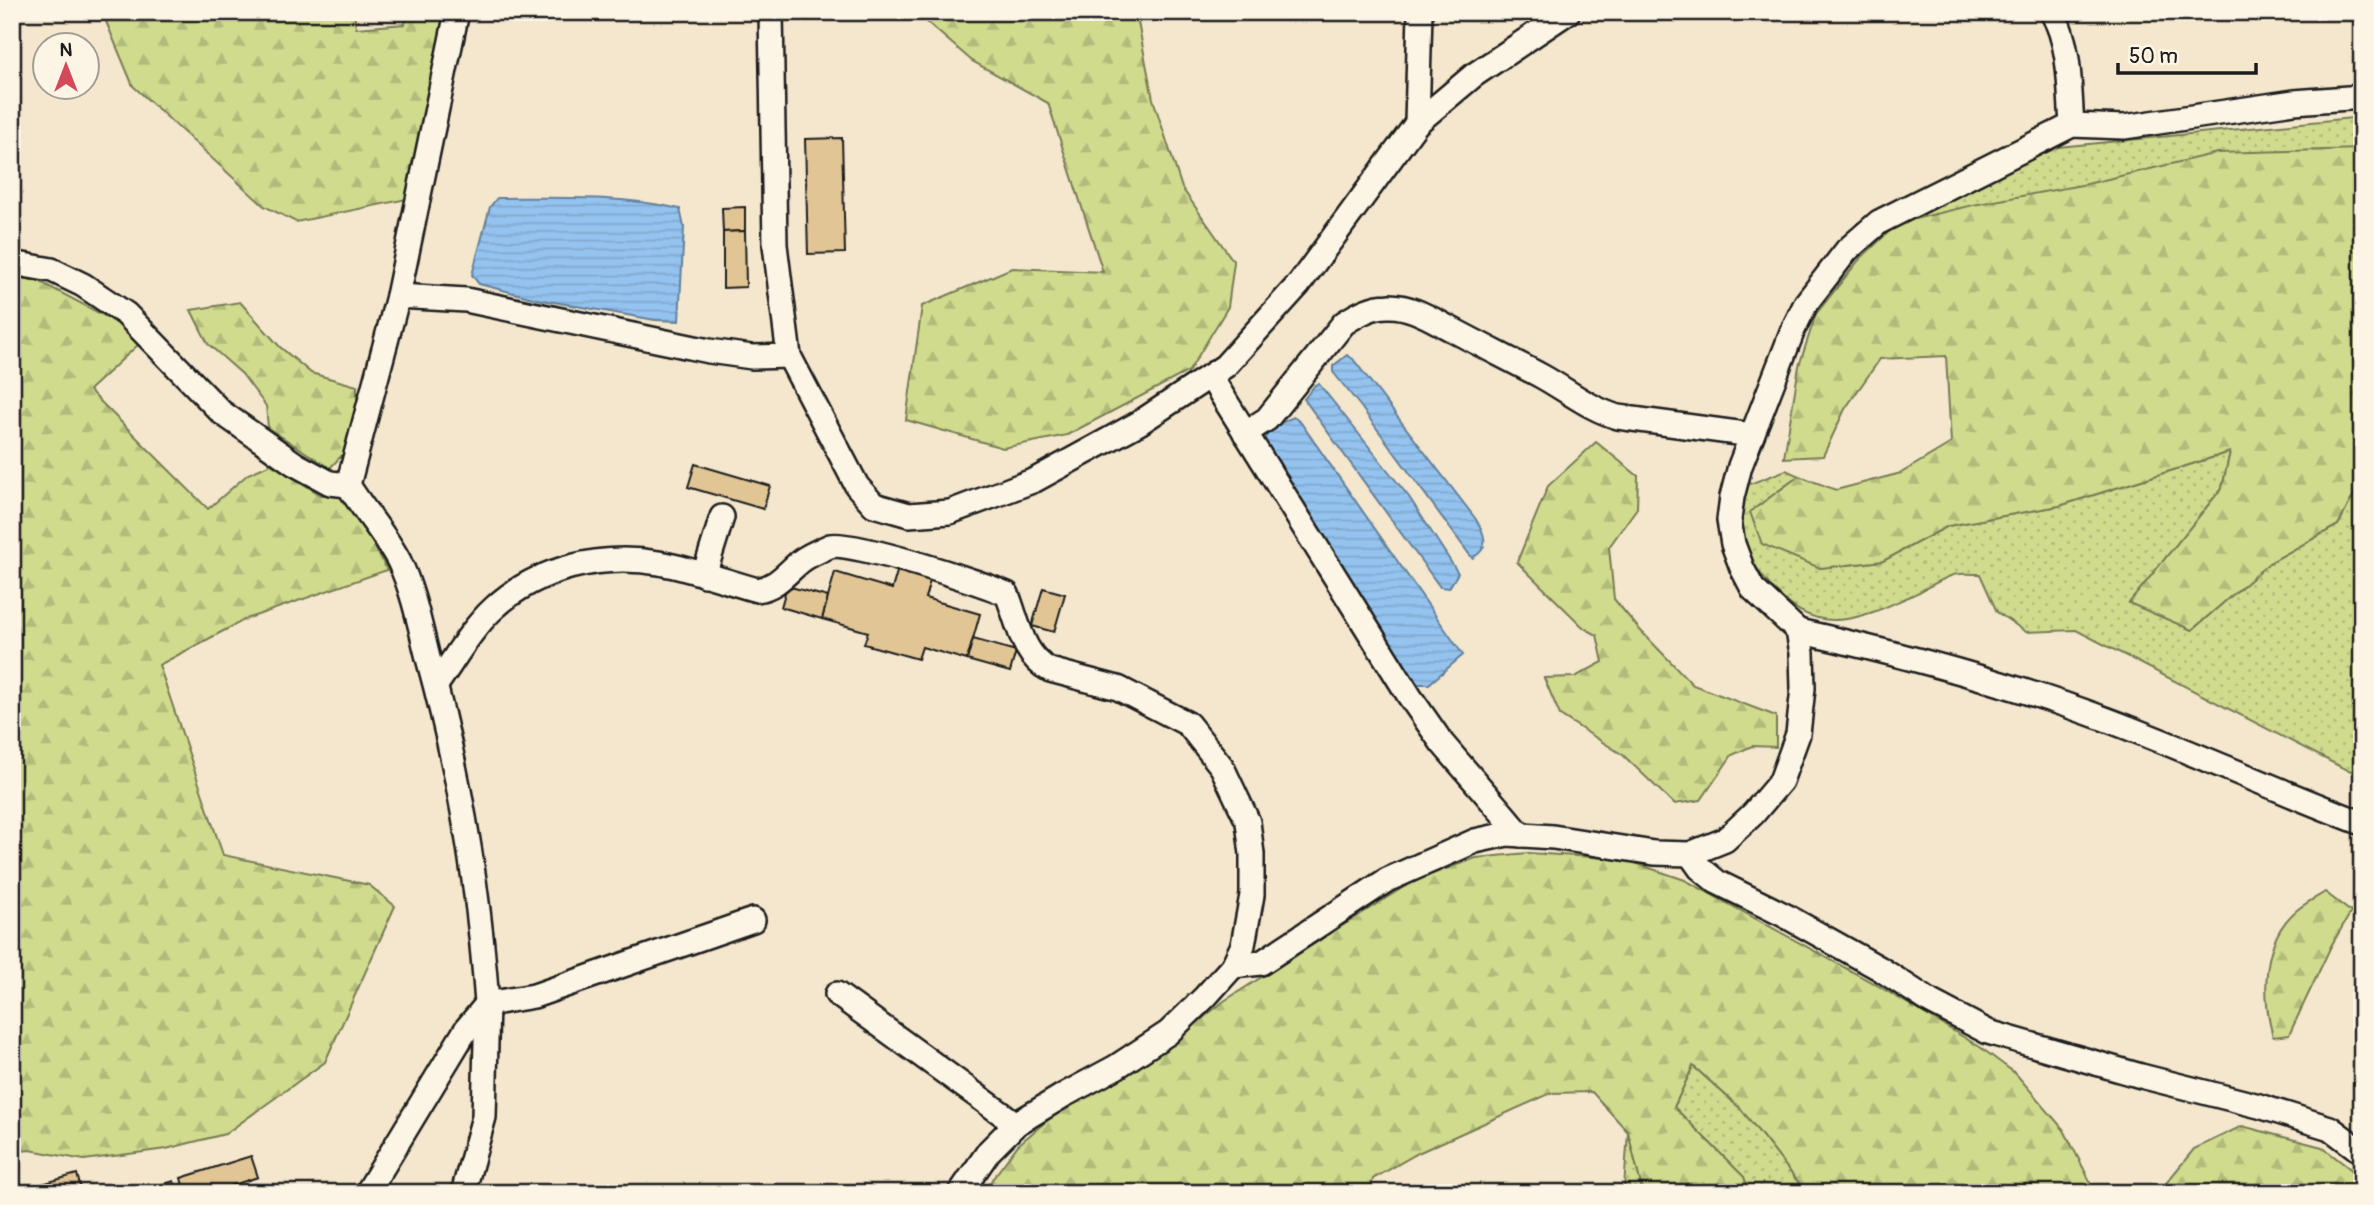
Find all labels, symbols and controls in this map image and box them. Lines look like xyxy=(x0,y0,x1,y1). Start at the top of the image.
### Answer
north arrow xyxy=(32,32,102,102)
scale bar xyxy=(2118,32,2257,76)
text: N xyxy=(60,38,73,62)
text: 50 m xyxy=(2129,43,2178,70)

